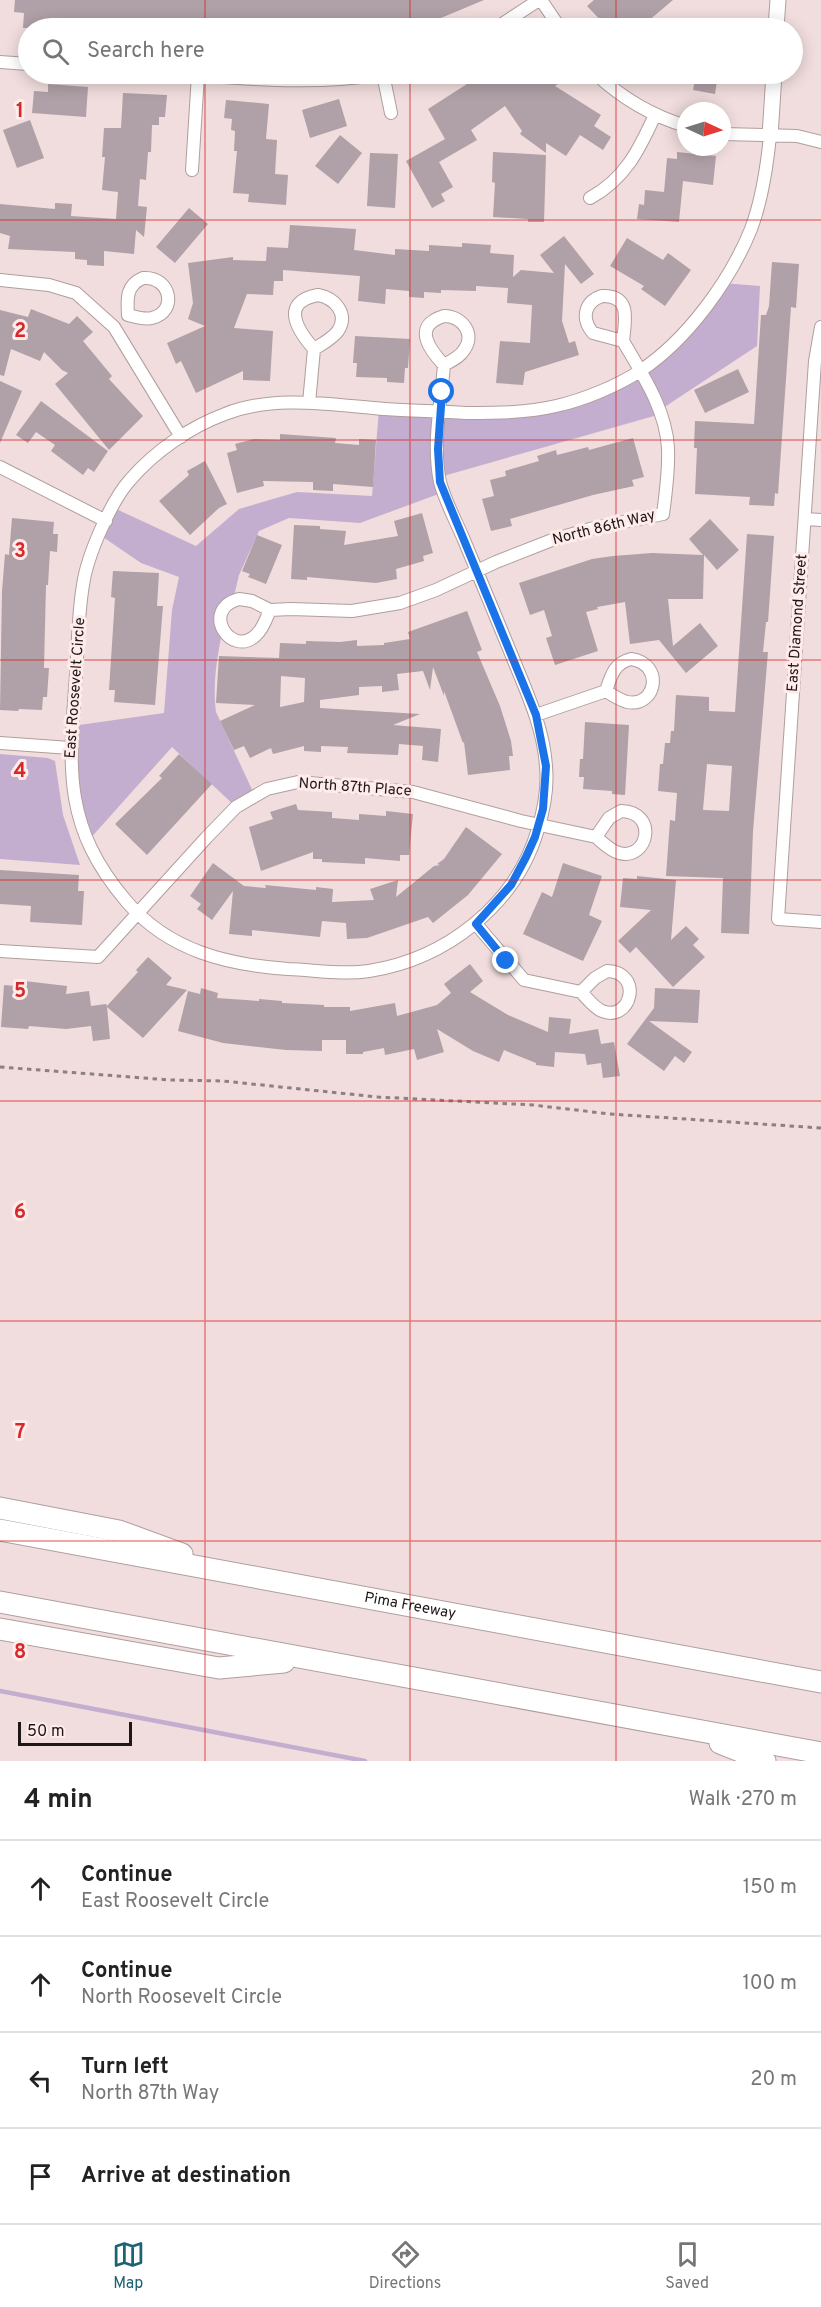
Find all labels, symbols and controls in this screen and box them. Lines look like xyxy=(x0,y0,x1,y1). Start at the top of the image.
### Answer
search box xyxy=(18,18,803,84)
icon: search xyxy=(39,35,72,68)
text: Search here xyxy=(87,38,205,65)
text: 1 xyxy=(16,99,24,125)
north arrow xyxy=(677,102,731,156)
text: 2 xyxy=(14,319,26,345)
route start xyxy=(428,378,454,404)
street label: North 86th Way xyxy=(551,506,658,550)
text: 3 xyxy=(14,539,26,565)
street label: East Diamond Street xyxy=(784,553,812,693)
street label: East Roosevelt Circle xyxy=(62,617,90,759)
text: 4 xyxy=(14,759,26,785)
street label: North 87th Place xyxy=(298,775,412,801)
route end xyxy=(492,947,518,973)
text: 5 xyxy=(14,979,26,1005)
text: 6 xyxy=(14,1200,26,1226)
text: 7 xyxy=(15,1420,25,1446)
street label: Pima Freeway xyxy=(363,1588,457,1624)
text: 8 xyxy=(14,1640,26,1666)
scale bar xyxy=(18,1719,132,1746)
text: 50 m xyxy=(27,1722,65,1742)
text: 4 min xyxy=(24,1784,93,1817)
text: Walk · 270 m xyxy=(689,1787,797,1813)
text: Continue xyxy=(81,1862,172,1889)
icon: ahead xyxy=(24,1872,57,1905)
text: 150 m xyxy=(743,1875,797,1901)
text: East Roosevelt Circle xyxy=(81,1889,269,1915)
text: Continue xyxy=(81,1958,172,1985)
icon: ahead xyxy=(24,1968,57,2001)
text: 100 m xyxy=(742,1971,797,1997)
text: North Roosevelt Circle xyxy=(81,1985,282,2011)
text: Turn left xyxy=(81,2054,169,2081)
icon: left xyxy=(24,2064,57,2097)
text: 20 m xyxy=(750,2067,797,2093)
text: North 87th Way xyxy=(81,2081,219,2107)
icon: arrive xyxy=(24,2160,57,2193)
text: Arrive at destination xyxy=(81,2163,291,2190)
tab: Map xyxy=(112,2238,145,2294)
tab: Directions xyxy=(369,2238,441,2294)
tab: Saved xyxy=(665,2238,709,2294)

